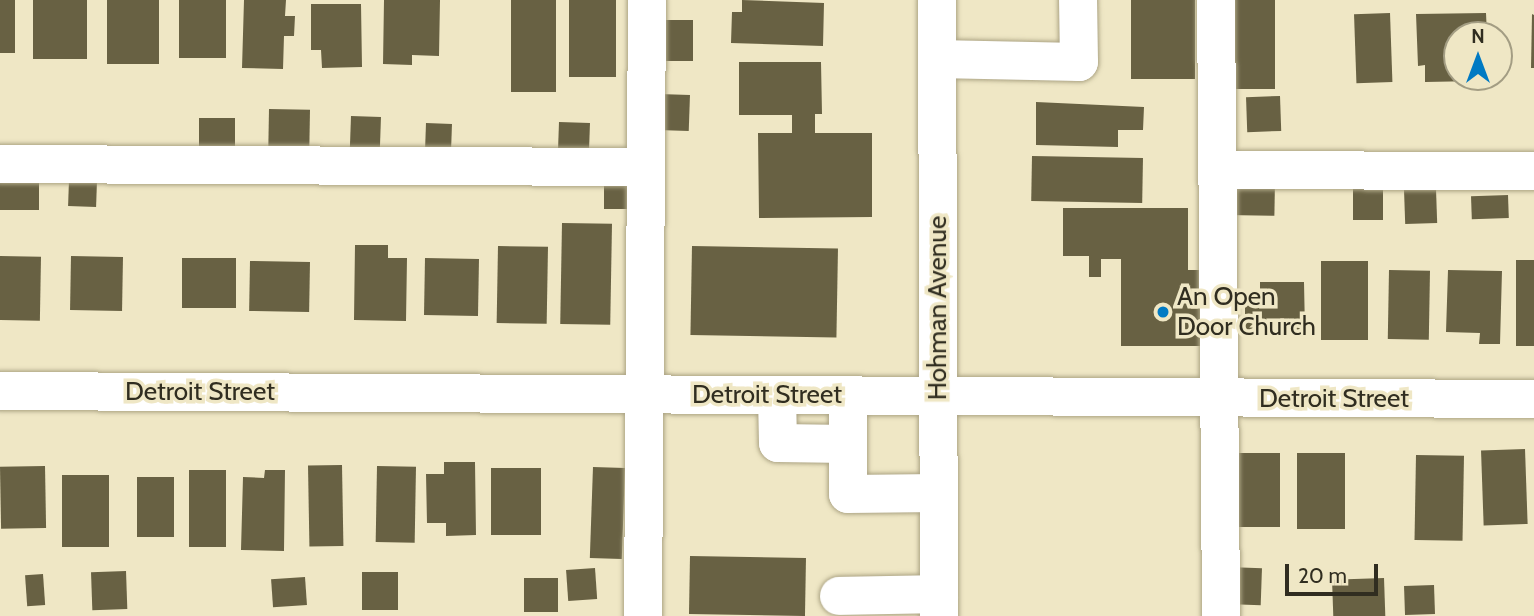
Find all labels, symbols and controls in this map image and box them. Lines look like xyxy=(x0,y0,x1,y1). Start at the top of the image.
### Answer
north arrow xyxy=(1443,21,1513,91)
text: N xyxy=(1471,25,1485,48)
street label: Hohman Avenue xyxy=(922,216,954,400)
place label: An Open Door Church xyxy=(1177,281,1316,342)
marker: An Open Door Church xyxy=(1155,304,1171,320)
street label: Detroit Street xyxy=(125,376,275,408)
street label: Detroit Street xyxy=(692,379,842,411)
street label: Detroit Street xyxy=(1259,383,1409,415)
scale bar xyxy=(1289,550,1382,594)
text: 20 m xyxy=(1298,563,1347,588)

